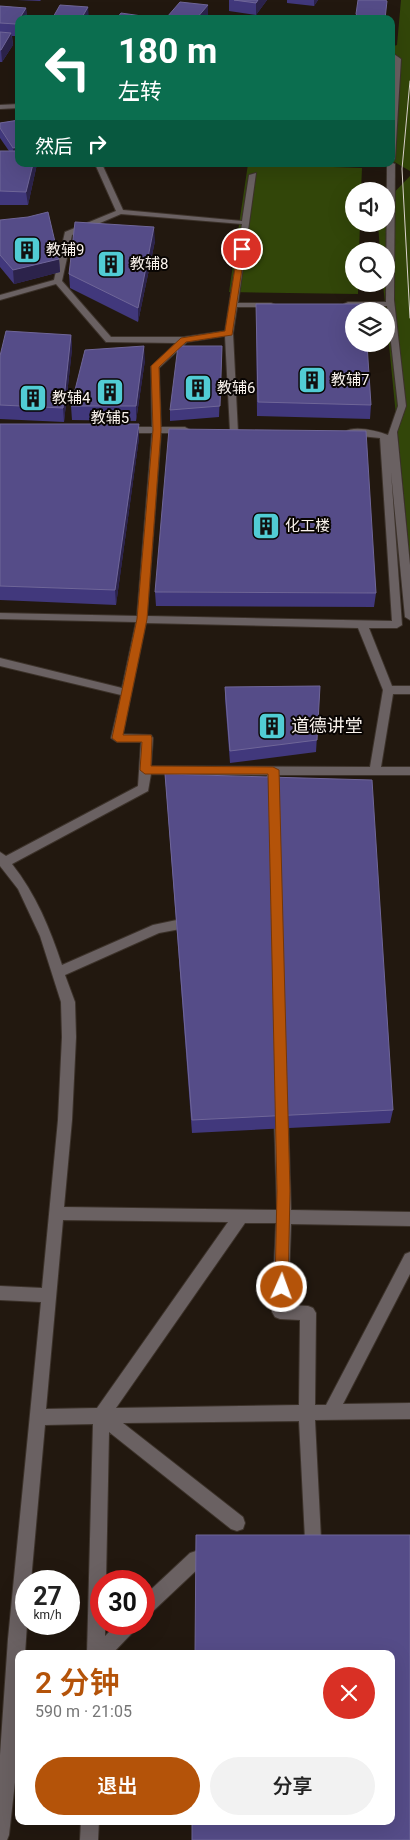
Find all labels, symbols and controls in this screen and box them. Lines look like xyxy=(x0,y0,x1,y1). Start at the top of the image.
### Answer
text: 180 m xyxy=(118,31,217,72)
icon: left xyxy=(35,35,100,100)
text: 左转 xyxy=(118,79,162,104)
icon: right xyxy=(83,130,111,158)
text: 然后 xyxy=(35,135,73,158)
map controls xyxy=(345,182,395,352)
button: sound xyxy=(345,182,395,232)
pin xyxy=(221,228,263,270)
building icon: 教辅9 xyxy=(12,235,42,265)
icon: arrive xyxy=(228,235,256,263)
place label: 教辅9 xyxy=(46,241,84,259)
button: search xyxy=(345,242,395,292)
building icon: 教辅8 xyxy=(96,249,126,279)
place label: 教辅8 xyxy=(130,255,168,273)
button: layers xyxy=(345,302,395,352)
building icon: 教辅7 xyxy=(297,365,327,395)
place label: 教辅7 xyxy=(331,371,369,389)
building icon: 教辅6 xyxy=(183,373,213,403)
building icon: 教辅5 xyxy=(95,377,125,407)
place label: 教辅6 xyxy=(217,379,255,397)
building icon: 教辅4 xyxy=(18,383,48,413)
place label: 教辅4 xyxy=(52,389,91,407)
place label: 教辅5 xyxy=(91,409,129,427)
building icon: 化工楼 xyxy=(251,511,281,541)
place label: 化工楼 xyxy=(285,517,330,535)
building icon: 道德讲堂 xyxy=(257,711,287,741)
place label: 道德讲堂 xyxy=(291,715,363,736)
position arrow xyxy=(255,1260,307,1312)
speed limit sign: 30 xyxy=(90,1570,155,1635)
text: 27 xyxy=(33,1582,62,1611)
text: km/h xyxy=(33,1608,62,1622)
text: 2 分钟 xyxy=(35,1665,120,1700)
button: close xyxy=(323,1667,375,1719)
text: 590 m · 21:05 xyxy=(35,1702,132,1721)
button: 退出 xyxy=(35,1757,200,1815)
button: 分享 xyxy=(210,1757,375,1815)

